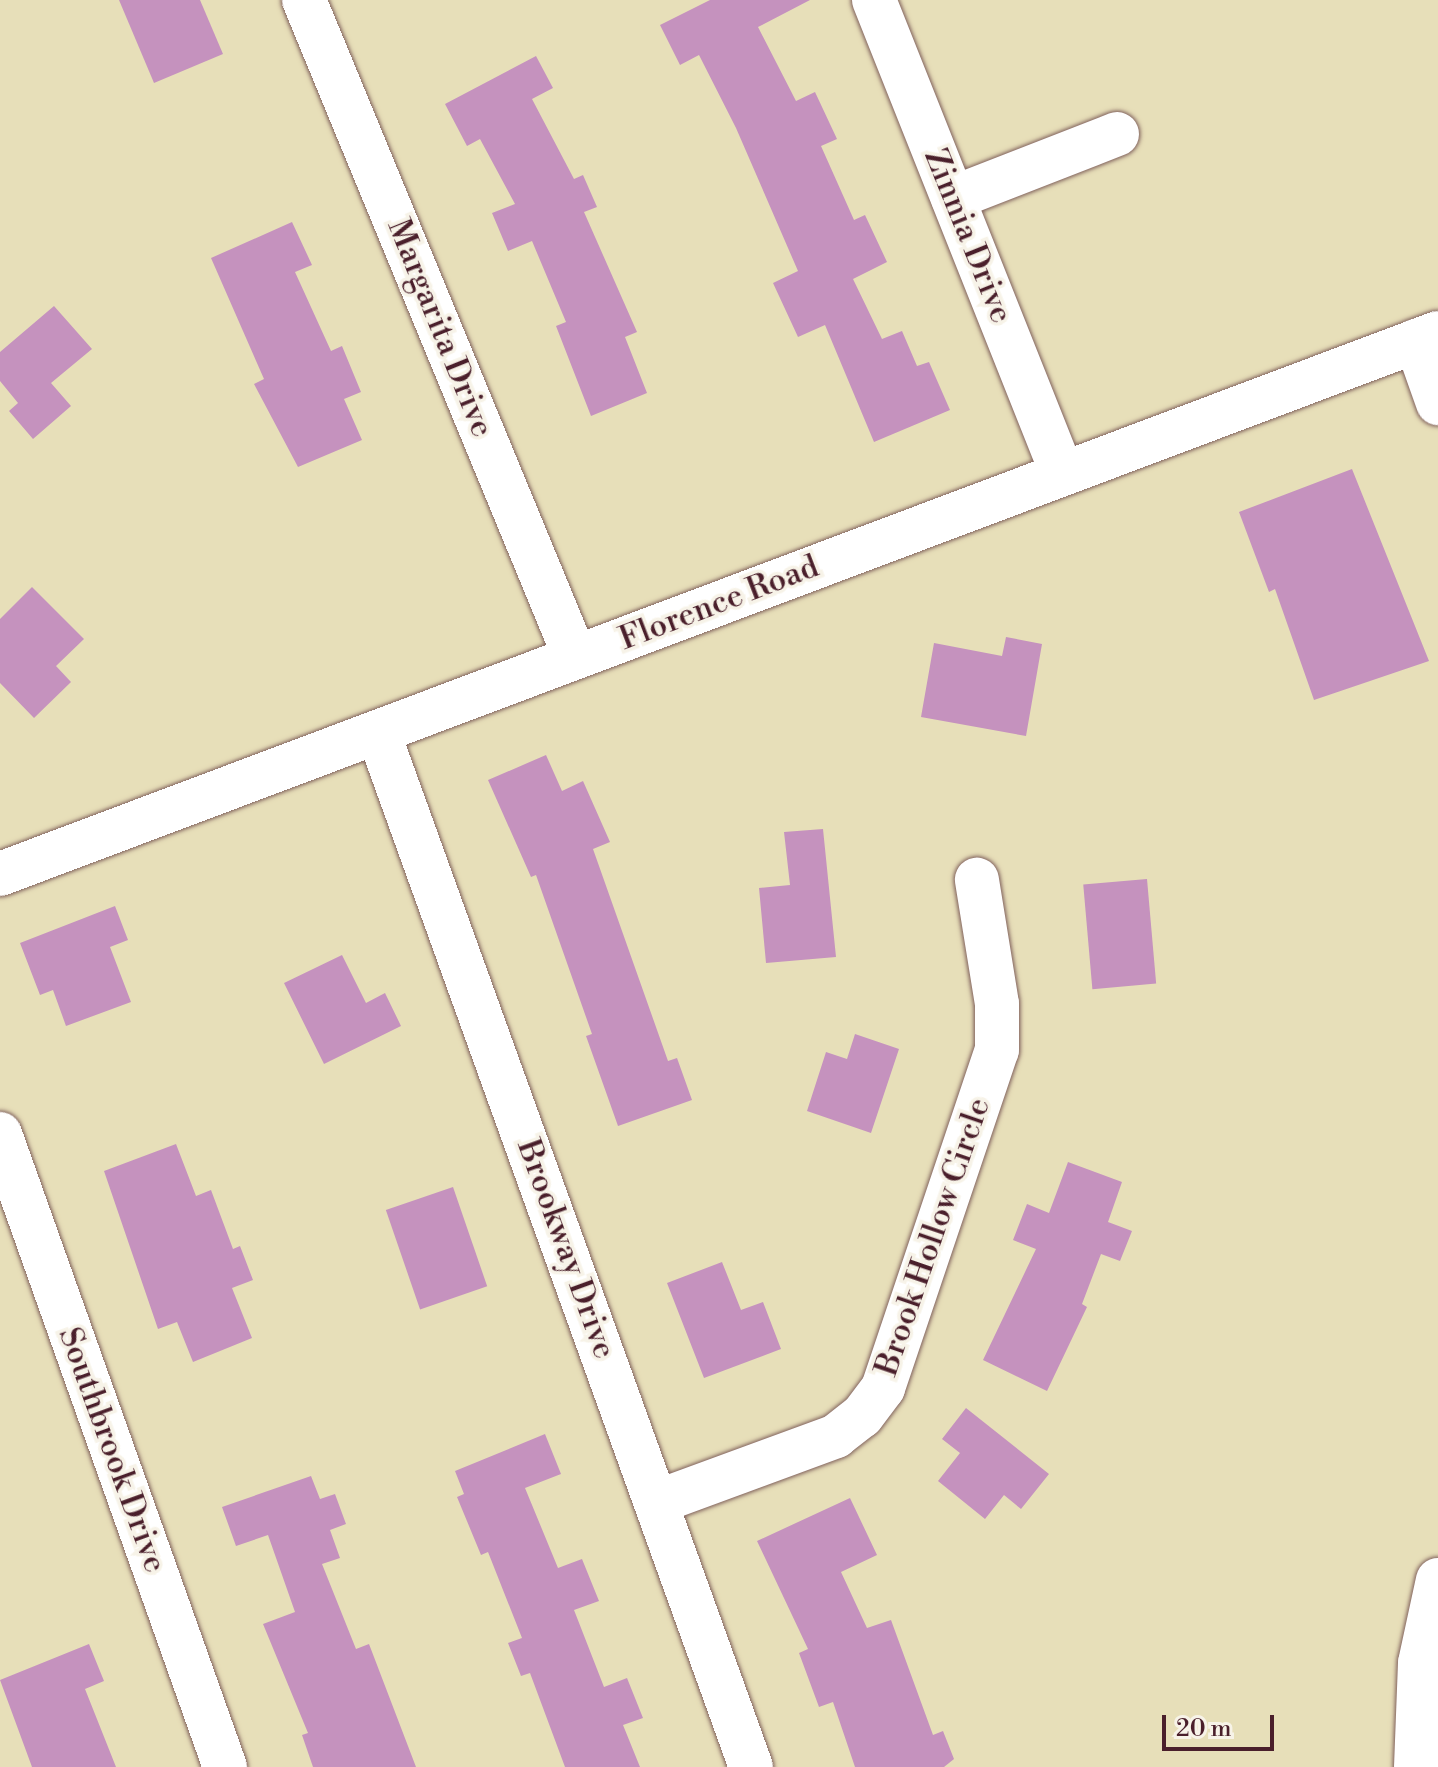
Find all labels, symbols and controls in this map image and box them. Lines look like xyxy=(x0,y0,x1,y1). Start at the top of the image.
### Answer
street label: Zinnia Drive xyxy=(916,143,1020,329)
street label: Margarita Drive xyxy=(379,213,501,443)
street label: Florence Road xyxy=(614,547,824,659)
street label: Brook Hollow Circle xyxy=(867,1093,999,1381)
street label: Brookway Drive xyxy=(509,1134,623,1364)
street label: Southbrook Drive xyxy=(50,1322,174,1578)
scale bar xyxy=(1166,1699,1278,1749)
text: 20 m xyxy=(1176,1714,1232,1744)

